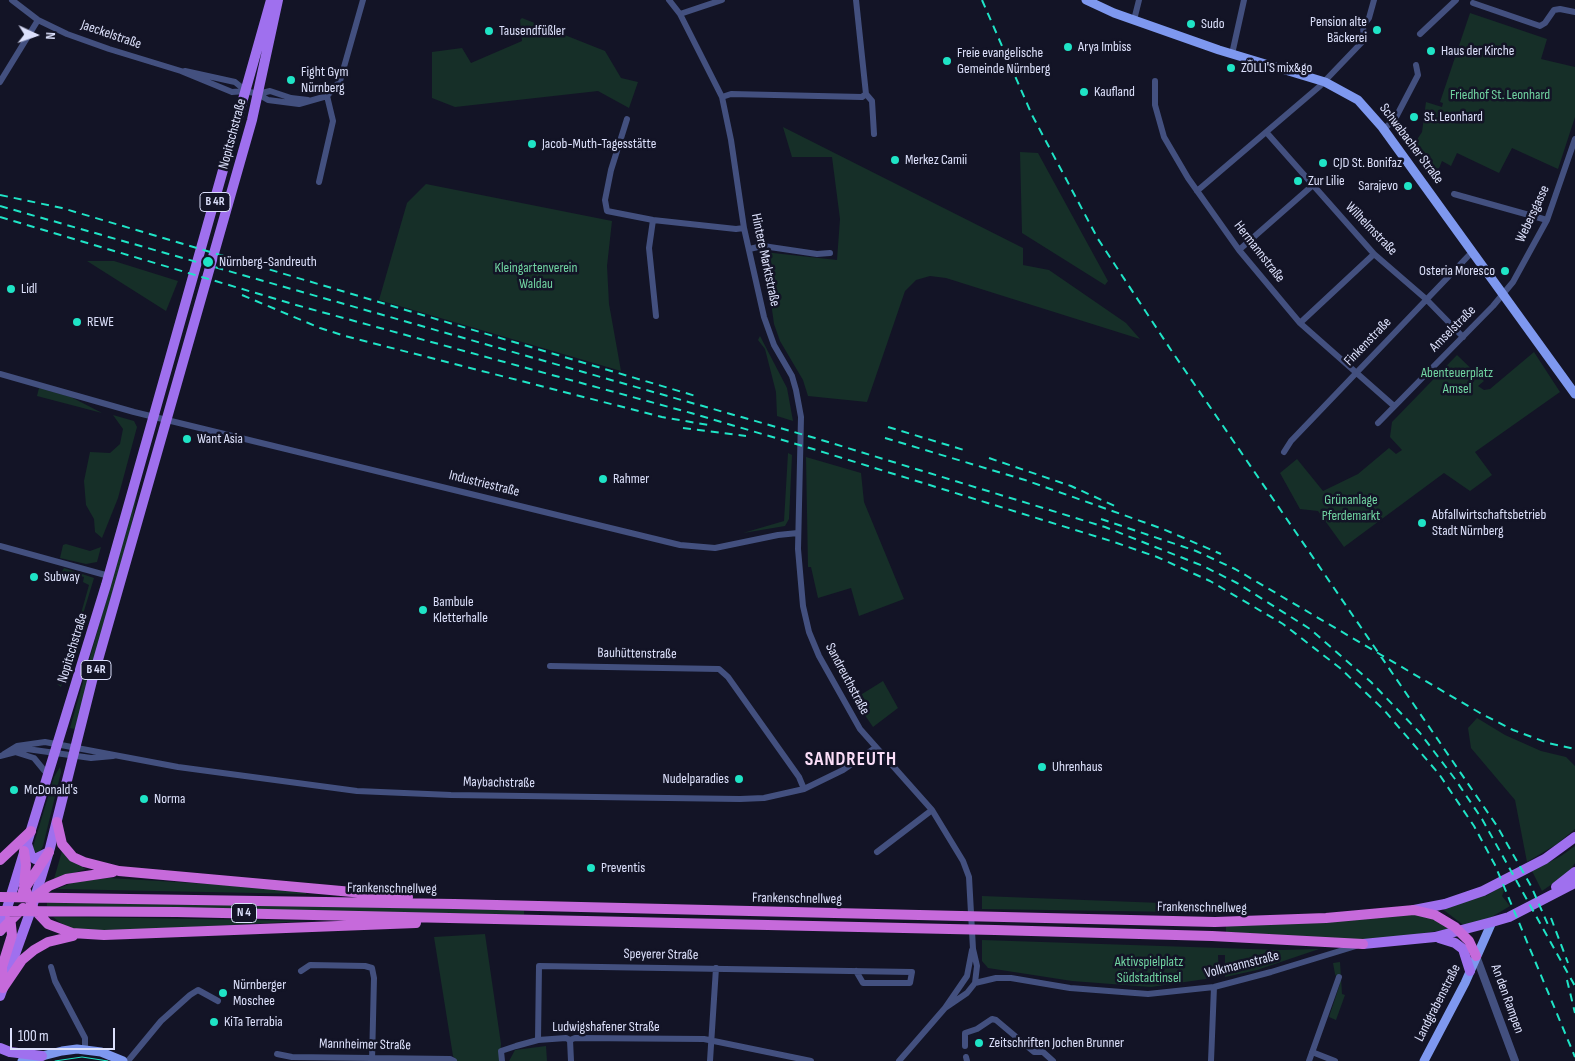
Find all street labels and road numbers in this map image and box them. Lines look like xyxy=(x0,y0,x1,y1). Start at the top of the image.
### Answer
street label: Jaeckelstraße xyxy=(79,17,143,53)
street label: Nopitschstraße xyxy=(216,97,250,171)
street label: Schwabacher Straße xyxy=(1375,101,1447,187)
street label: Webersgasse xyxy=(1512,183,1554,245)
road number: B 4R xyxy=(200,192,230,212)
street label: Wilhelmstraße xyxy=(1342,199,1400,259)
street label: Hintere Marktstraße xyxy=(747,212,783,308)
street label: Hermannstraße xyxy=(1230,218,1288,286)
street label: Amselstraße xyxy=(1426,302,1480,356)
street label: Finkenstraße xyxy=(1341,314,1395,370)
street label: Industriestraße xyxy=(447,467,521,501)
street label: Nopitschstraße xyxy=(54,611,92,685)
street label: Sandreuthstraße xyxy=(821,640,873,718)
street label: Bauhüttenstraße xyxy=(597,645,677,663)
road number: B 4R xyxy=(81,660,111,680)
street label: Maybachstraße xyxy=(463,774,535,792)
street label: Frankenschnellweg xyxy=(347,880,437,898)
street label: Frankenschnellweg xyxy=(752,890,842,908)
street label: Frankenschnellweg xyxy=(1157,899,1247,917)
road number: N 4 xyxy=(232,904,256,922)
street label: Speyerer Straße xyxy=(623,946,699,964)
street label: Volkmannstraße xyxy=(1203,948,1281,982)
street label: Landgrabenstraße xyxy=(1411,962,1465,1044)
street label: An den Rampen xyxy=(1487,962,1527,1036)
street label: Ludwigshafener Straße xyxy=(552,1019,660,1035)
street label: Mannheimer Straße xyxy=(319,1036,411,1054)

